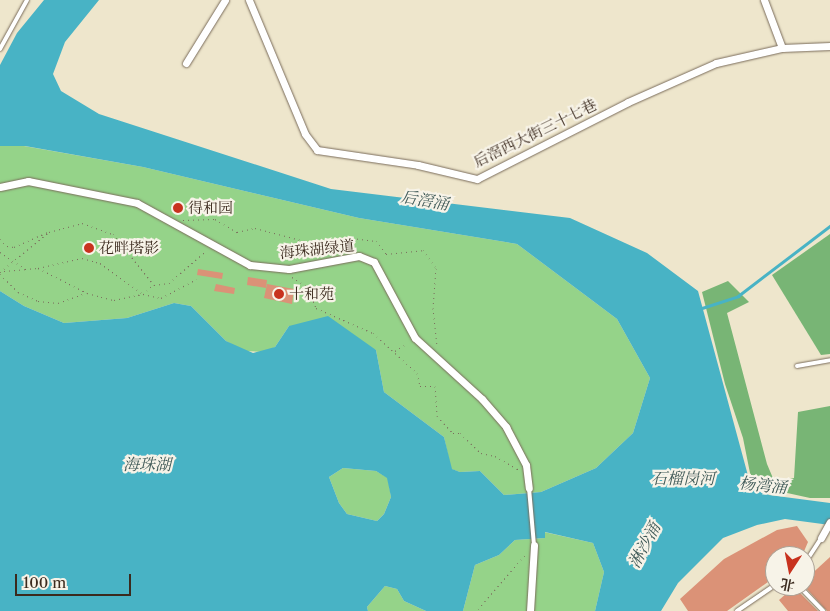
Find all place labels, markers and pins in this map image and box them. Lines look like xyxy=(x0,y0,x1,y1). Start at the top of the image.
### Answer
place label: 得和园 xyxy=(188,199,233,217)
marker: 得和园 xyxy=(172,202,184,214)
place label: 花畔塔影 xyxy=(99,239,159,257)
marker: 花畔塔影 xyxy=(83,242,95,254)
place label: 十和苑 xyxy=(289,285,334,303)
marker: 十和苑 xyxy=(273,288,285,300)

